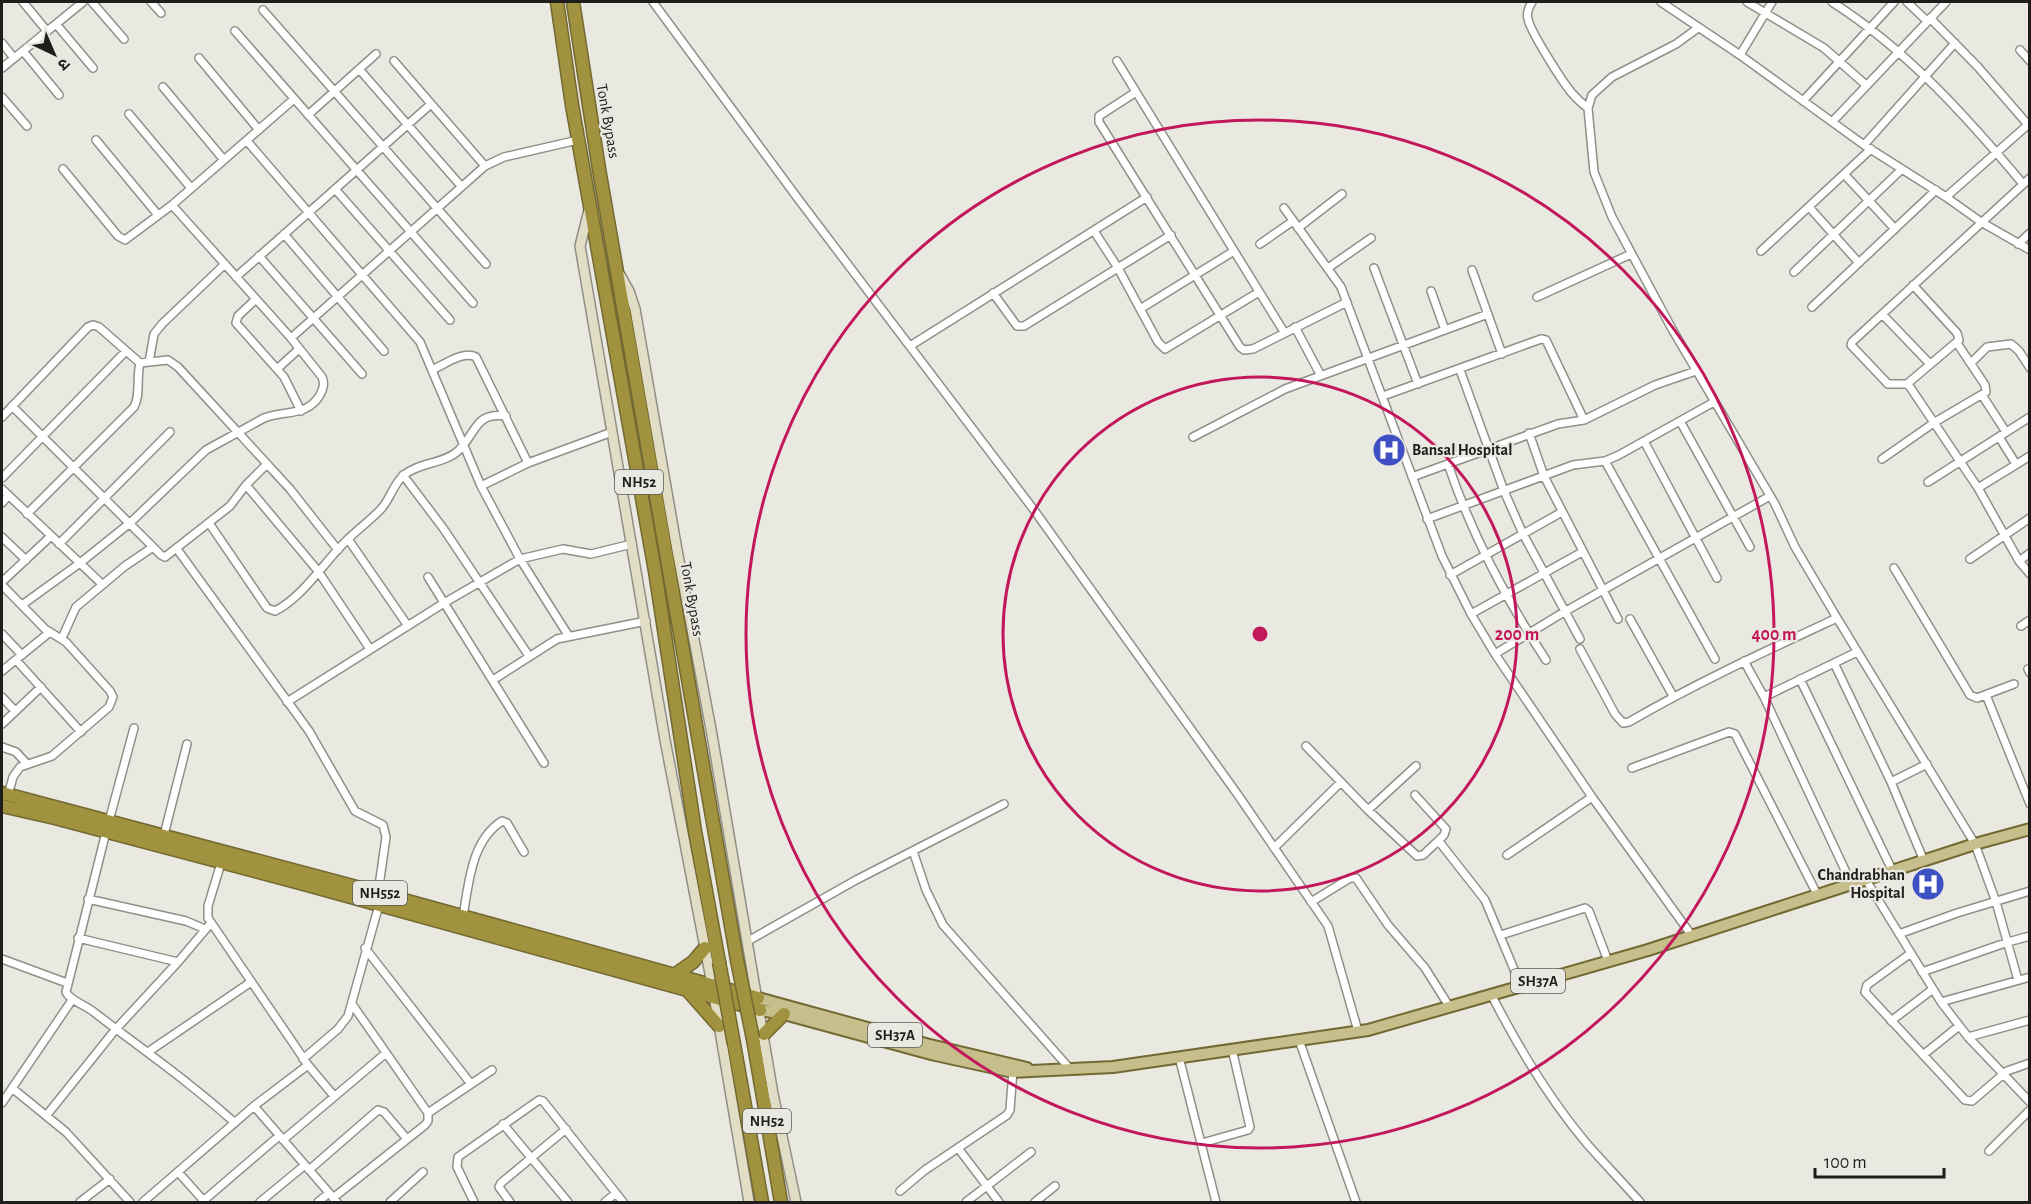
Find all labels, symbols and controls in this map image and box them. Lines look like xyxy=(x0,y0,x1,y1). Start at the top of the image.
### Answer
north arrow xyxy=(24,24,84,84)
text: उ xyxy=(54,55,73,74)
street label: Tonk Bypass xyxy=(593,82,622,160)
hospital icon: Bansal Hospital xyxy=(1371,432,1407,468)
place label: Bansal Hospital xyxy=(1412,442,1512,458)
road number: NH52 xyxy=(615,470,663,494)
street label: Tonk Bypass xyxy=(677,560,706,638)
centre of rings xyxy=(1250,624,1270,644)
text: 200 m xyxy=(1495,626,1539,644)
text: 400 m xyxy=(1751,626,1797,644)
hospital icon: Chandrabhan Hospital xyxy=(1910,866,1946,902)
place label: Chandrabhan Hospital xyxy=(1818,867,1905,901)
road number: NH552 xyxy=(353,881,407,905)
road number: SH37A xyxy=(1511,969,1565,993)
road number: SH37A xyxy=(868,1023,922,1047)
road number: NH52 xyxy=(743,1109,791,1133)
scale bar xyxy=(1815,1141,1944,1179)
text: 100 m xyxy=(1824,1154,1867,1172)

